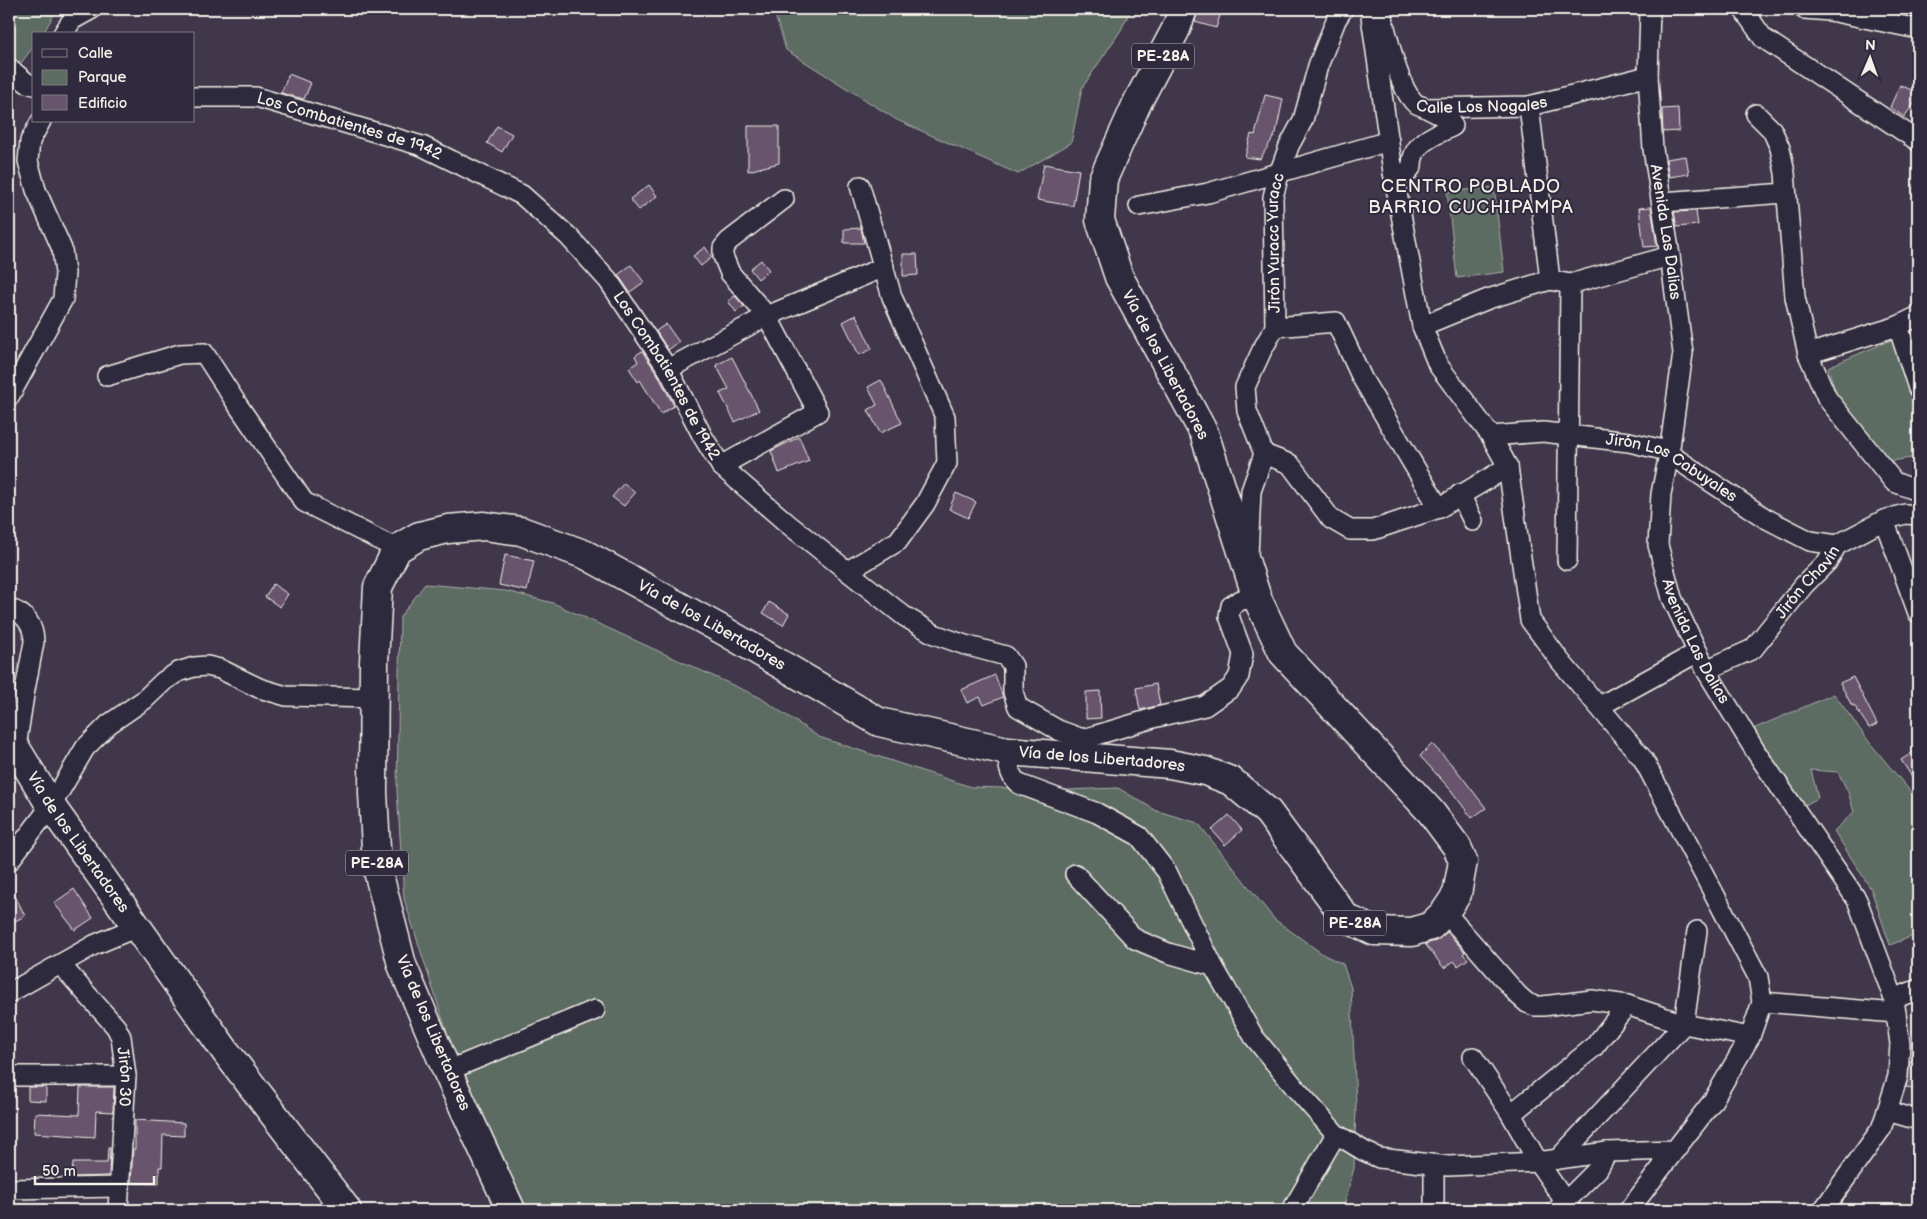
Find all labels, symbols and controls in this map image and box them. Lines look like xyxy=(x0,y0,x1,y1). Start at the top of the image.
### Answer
legend xyxy=(32,32,195,122)
north arrow xyxy=(1844,32,1894,82)
text: N xyxy=(1865,37,1876,54)
text: Calle xyxy=(78,44,113,63)
road number: PE-28A xyxy=(1132,44,1194,68)
text: Parque xyxy=(78,68,127,87)
street label: Los Combatientes de 1942 xyxy=(255,88,446,164)
street label: Calle Los Nogales xyxy=(1413,92,1549,117)
text: Edificio xyxy=(78,94,127,113)
street label: Avenida Las Dalias xyxy=(1646,163,1685,301)
street label: Jirón Yuracc Yuracc xyxy=(1263,171,1288,313)
district label: CENTRO POBLADO BARRIO CUCHIPAMPA xyxy=(1368,176,1574,218)
street label: Vía de los Libertadores xyxy=(1117,287,1213,443)
street label: Los Combatientes de 1942 xyxy=(609,288,725,464)
street label: Jirón Los Cabuyales xyxy=(1605,430,1741,506)
street label: Jirón Chavín xyxy=(1771,542,1844,623)
street label: Vía de los Libertadores xyxy=(634,576,789,674)
street label: Avenida Las Dalias xyxy=(1658,577,1734,707)
street label: Vía de los Libertadores xyxy=(1018,742,1187,776)
street label: Vía de los Libertadores xyxy=(23,768,133,916)
road number: PE-28A xyxy=(346,850,408,876)
road number: PE-28A xyxy=(1324,910,1386,936)
street label: Vía de los Libertadores xyxy=(392,953,474,1114)
street label: Jirón 30 xyxy=(113,1046,136,1107)
scale bar xyxy=(35,1154,154,1186)
text: 50 m xyxy=(42,1162,76,1181)

